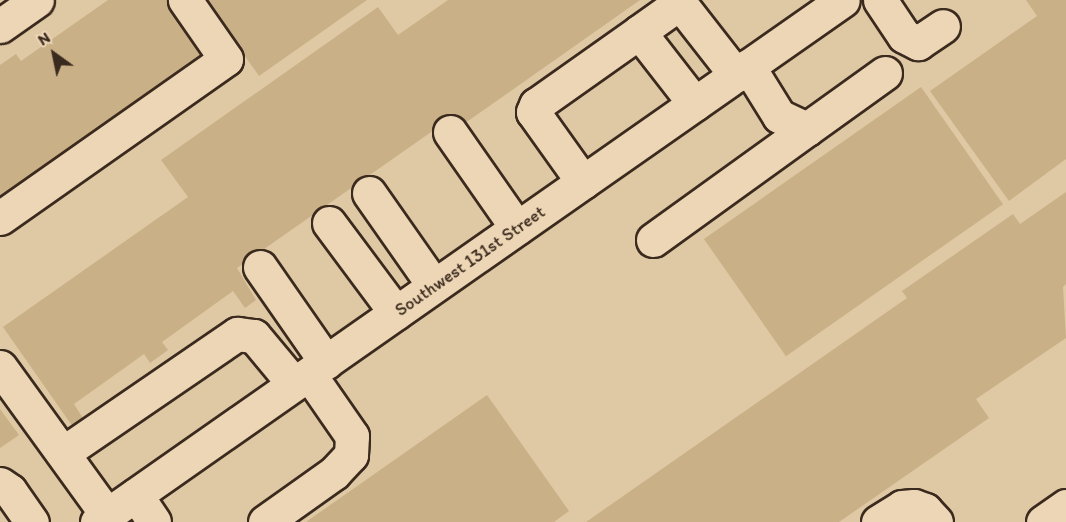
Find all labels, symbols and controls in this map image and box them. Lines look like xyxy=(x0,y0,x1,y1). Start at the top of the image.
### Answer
north arrow xyxy=(24,24,84,84)
text: N xyxy=(34,28,54,49)
street label: Southwest 131st Street xyxy=(391,201,549,321)

